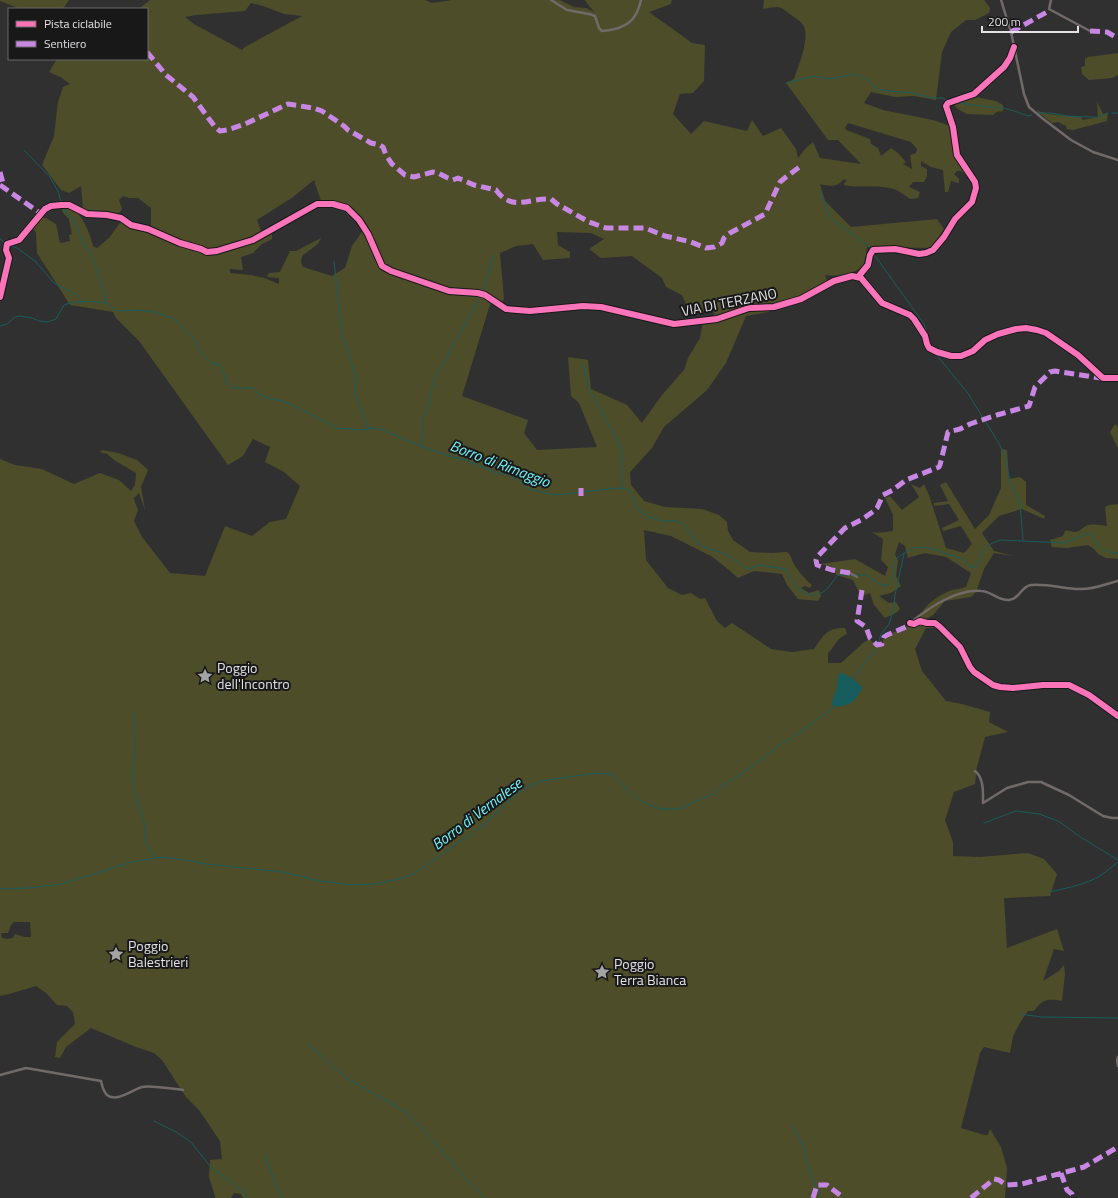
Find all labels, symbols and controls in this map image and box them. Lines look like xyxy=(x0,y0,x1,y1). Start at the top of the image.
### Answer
legend xyxy=(8,8,148,60)
scale bar xyxy=(982,8,1078,34)
text: 200 m xyxy=(988,12,1021,31)
text: Pista ciclabile xyxy=(44,14,112,33)
text: Sentiero xyxy=(44,34,86,53)
street label: VIA DI TERZANO xyxy=(679,282,778,321)
water label: Borro di Rimaggio xyxy=(447,434,554,493)
place label: Poggio dell'Incontro xyxy=(217,657,290,694)
place icon: Poggio dell'Incontro xyxy=(196,667,214,685)
water label: Borro di Vernalese xyxy=(427,771,528,855)
place label: Poggio Balestrieri xyxy=(128,935,188,972)
place icon: Poggio Balestrieri xyxy=(107,945,125,963)
place label: Poggio Terra Bianca xyxy=(614,953,686,990)
place icon: Poggio Terra Bianca xyxy=(593,963,611,981)

